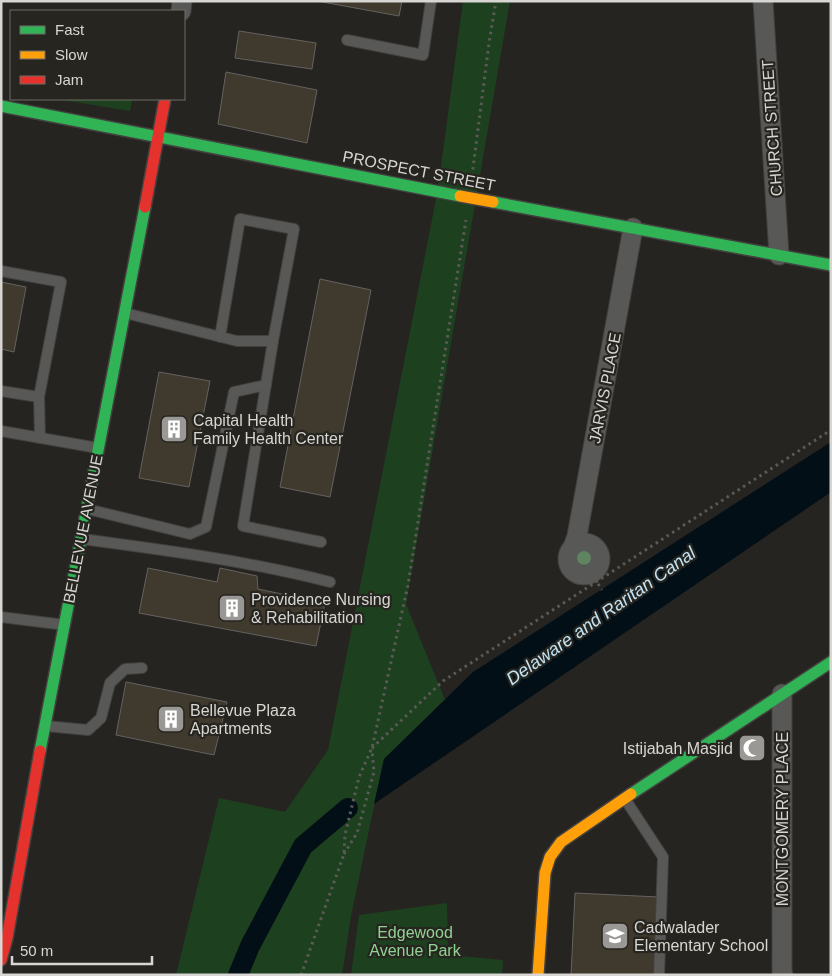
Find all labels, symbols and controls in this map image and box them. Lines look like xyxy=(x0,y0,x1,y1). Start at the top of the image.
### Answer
legend xyxy=(10,10,185,100)
text: Fast xyxy=(55,21,85,38)
text: Slow xyxy=(55,46,88,63)
street label: CHURCH STREET xyxy=(759,59,785,197)
text: Jam xyxy=(55,71,83,88)
street label: PROSPECT STREET xyxy=(341,148,497,194)
street label: JARVIS PLACE xyxy=(586,331,624,445)
place label: Capital Health Family Health Center xyxy=(193,412,344,447)
building icon: Capital Health Family Health Center xyxy=(159,414,189,444)
street label: BELLEVUE AVENUE xyxy=(60,453,106,605)
water label: Delaware and Raritan Canal xyxy=(503,542,700,689)
place label: Providence Nursing & Rehabilitation xyxy=(251,591,391,626)
building icon: Providence Nursing & Rehabilitation xyxy=(217,593,247,623)
place label: Bellevue Plaza Apartments xyxy=(190,702,296,737)
building icon: Bellevue Plaza Apartments xyxy=(156,704,186,734)
street label: MONTGOMERY PLACE xyxy=(774,732,791,906)
mosque icon: Istijabah Masjid xyxy=(737,733,767,763)
place label: Istijabah Masjid xyxy=(623,740,733,757)
place label: Cadwalader Elementary School xyxy=(634,919,768,954)
school or university icon: Cadwalader Elementary School xyxy=(600,921,630,951)
park label: Edgewood Avenue Park xyxy=(369,924,462,959)
scale bar xyxy=(12,934,152,966)
text: 50 m xyxy=(20,942,53,959)

